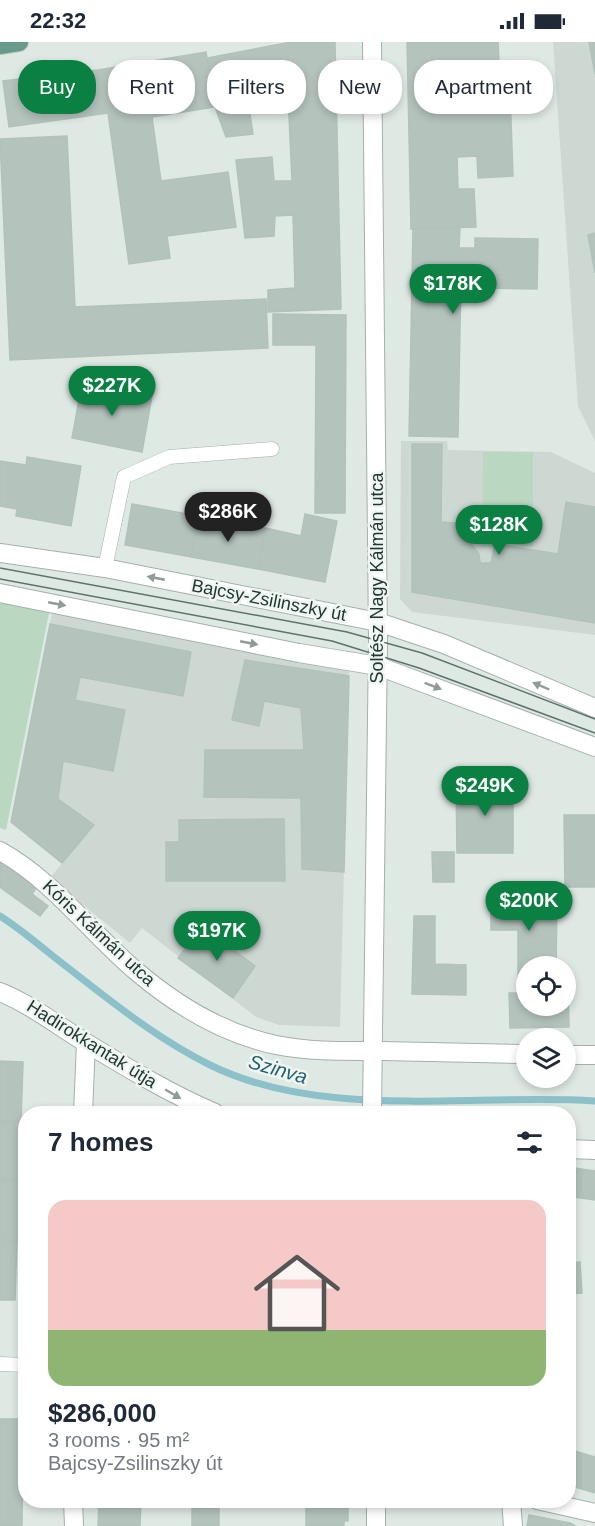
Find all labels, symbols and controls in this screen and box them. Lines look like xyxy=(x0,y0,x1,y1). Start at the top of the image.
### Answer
text: 22:32 xyxy=(30,8,86,33)
chip: Buy xyxy=(18,60,96,114)
chip: Rent xyxy=(108,60,195,114)
chip: Filters xyxy=(207,60,306,114)
chip: New xyxy=(318,60,402,114)
chip: Apartment xyxy=(414,60,553,114)
pin: $178K xyxy=(411,264,495,315)
text: $178K xyxy=(424,272,482,294)
pin: $227K xyxy=(70,366,154,417)
text: $227K xyxy=(83,374,141,396)
street label: Soltész Nagy Kálmán utca xyxy=(367,471,387,684)
pin: $286K xyxy=(186,492,270,543)
text: $286K xyxy=(199,500,257,522)
pin: $128K xyxy=(457,505,541,556)
text: $128K xyxy=(470,513,528,535)
one-way arrow xyxy=(146,573,165,582)
street label: Bajcsy-Zsilinszky út xyxy=(190,575,348,625)
one-way arrow xyxy=(48,600,67,609)
one-way arrow xyxy=(239,639,258,648)
one-way arrow xyxy=(533,681,550,690)
one-way arrow xyxy=(424,682,442,691)
pin: $249K xyxy=(443,766,527,817)
text: $249K xyxy=(456,774,514,796)
street label: Kóris Kálmán utca xyxy=(39,876,160,991)
pin: $200K xyxy=(487,881,571,932)
text: $200K xyxy=(500,889,558,911)
pin: $197K xyxy=(175,911,259,962)
text: $197K xyxy=(188,919,246,941)
map controls xyxy=(516,956,576,1088)
button: locate xyxy=(516,956,576,1016)
street label: Hadirokkantak útja xyxy=(23,996,161,1093)
button: layers xyxy=(516,1028,576,1088)
water label: Szinva xyxy=(246,1050,310,1088)
one-way arrow xyxy=(165,1089,182,1099)
icon: filters xyxy=(513,1126,546,1159)
text: 7 homes xyxy=(48,1127,154,1157)
icon: home xyxy=(243,1239,351,1347)
text: $286,000 xyxy=(48,1398,156,1428)
text: 3 rooms · 95 m² xyxy=(48,1429,189,1451)
text: Bajcsy-Zsilinszky út xyxy=(48,1452,222,1474)

